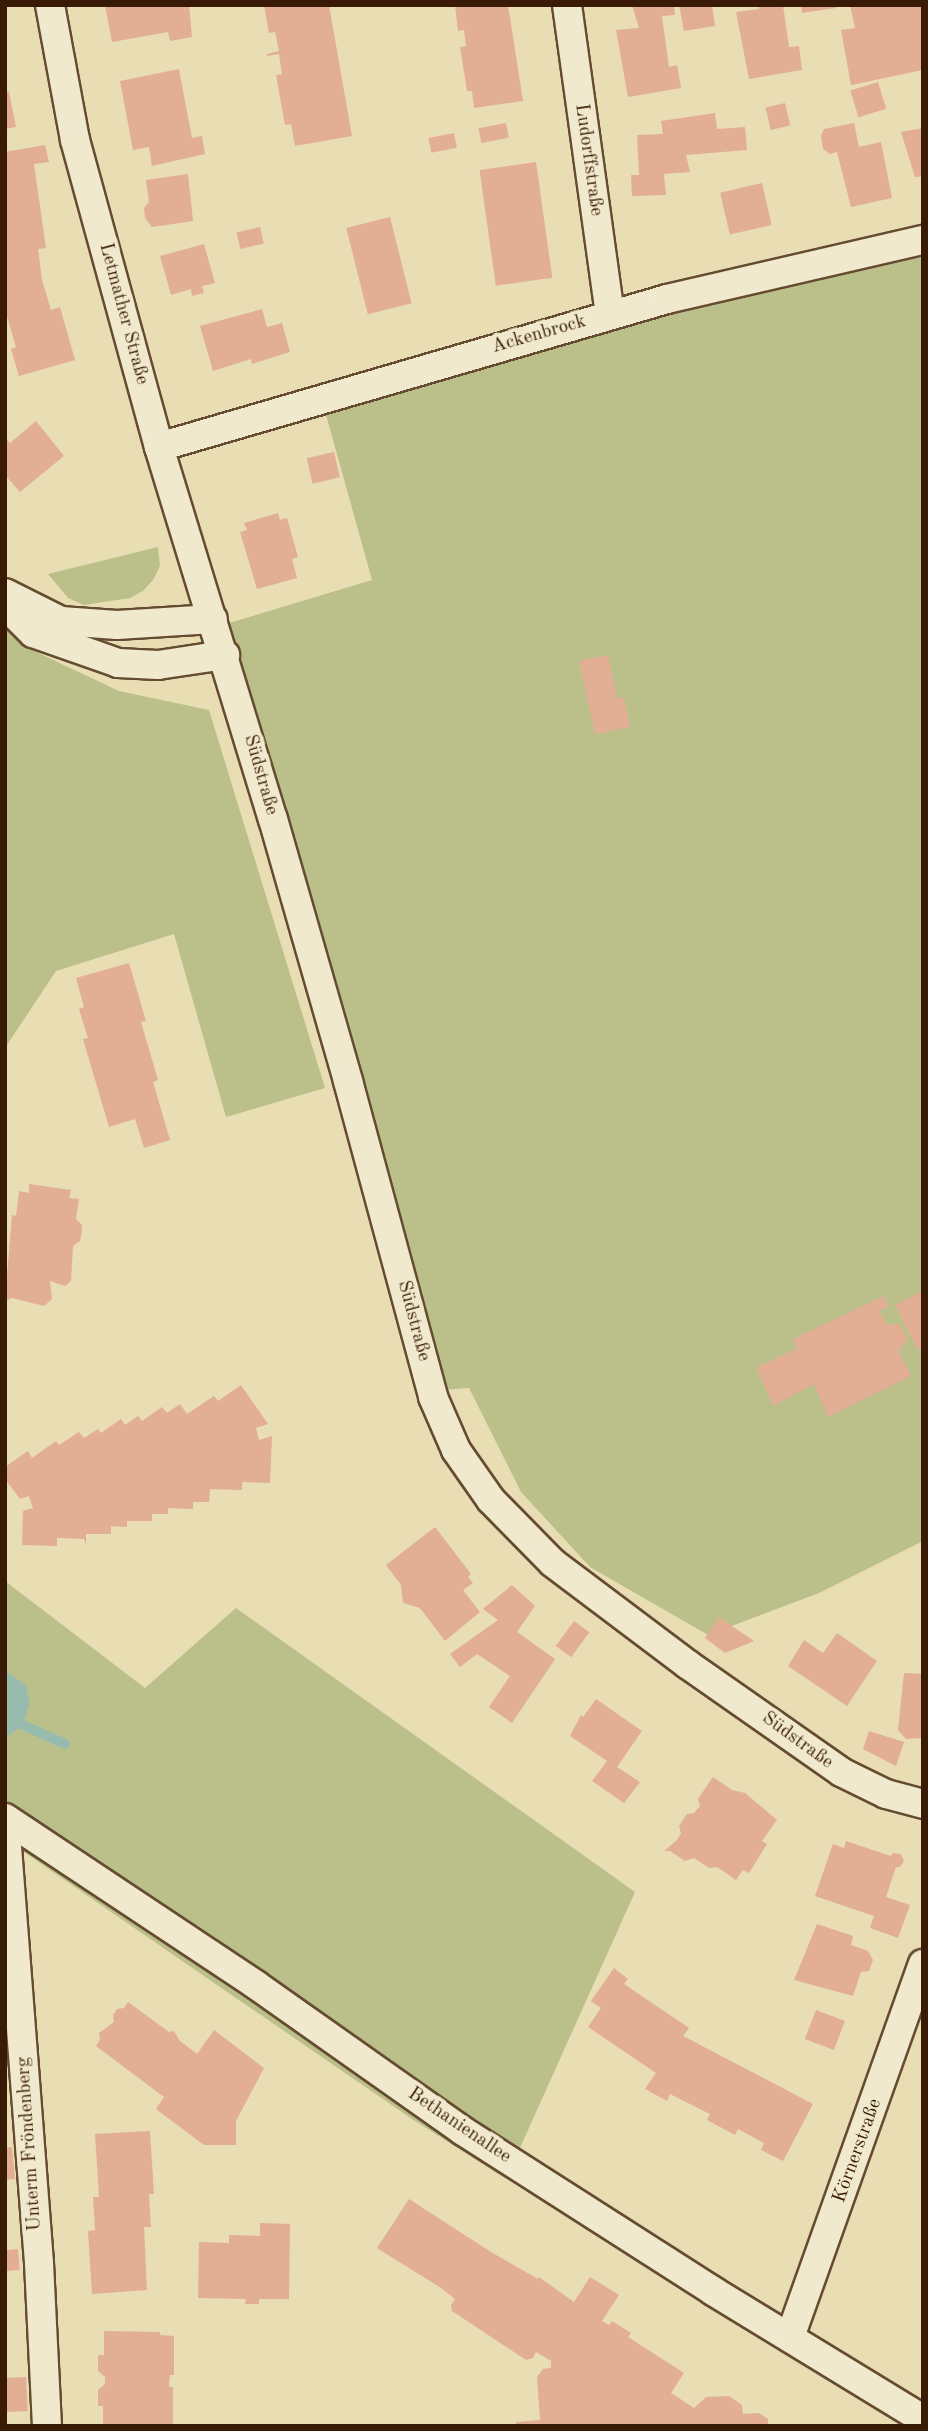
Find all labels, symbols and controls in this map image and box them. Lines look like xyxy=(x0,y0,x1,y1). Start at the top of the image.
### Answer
street label: Ludorffstraße xyxy=(569,102,607,218)
street label: Letmather Straße xyxy=(93,241,153,387)
street label: Ackenbrock xyxy=(489,311,589,359)
street label: Südstraße xyxy=(238,732,282,818)
street label: Südstraße xyxy=(391,1278,435,1364)
street label: Südstraße xyxy=(757,1707,837,1775)
street label: Unterm Fröndenberg xyxy=(13,2056,47,2232)
street label: Bethanienallee xyxy=(403,2083,515,2169)
street label: Körnerstraße xyxy=(829,2096,887,2206)

